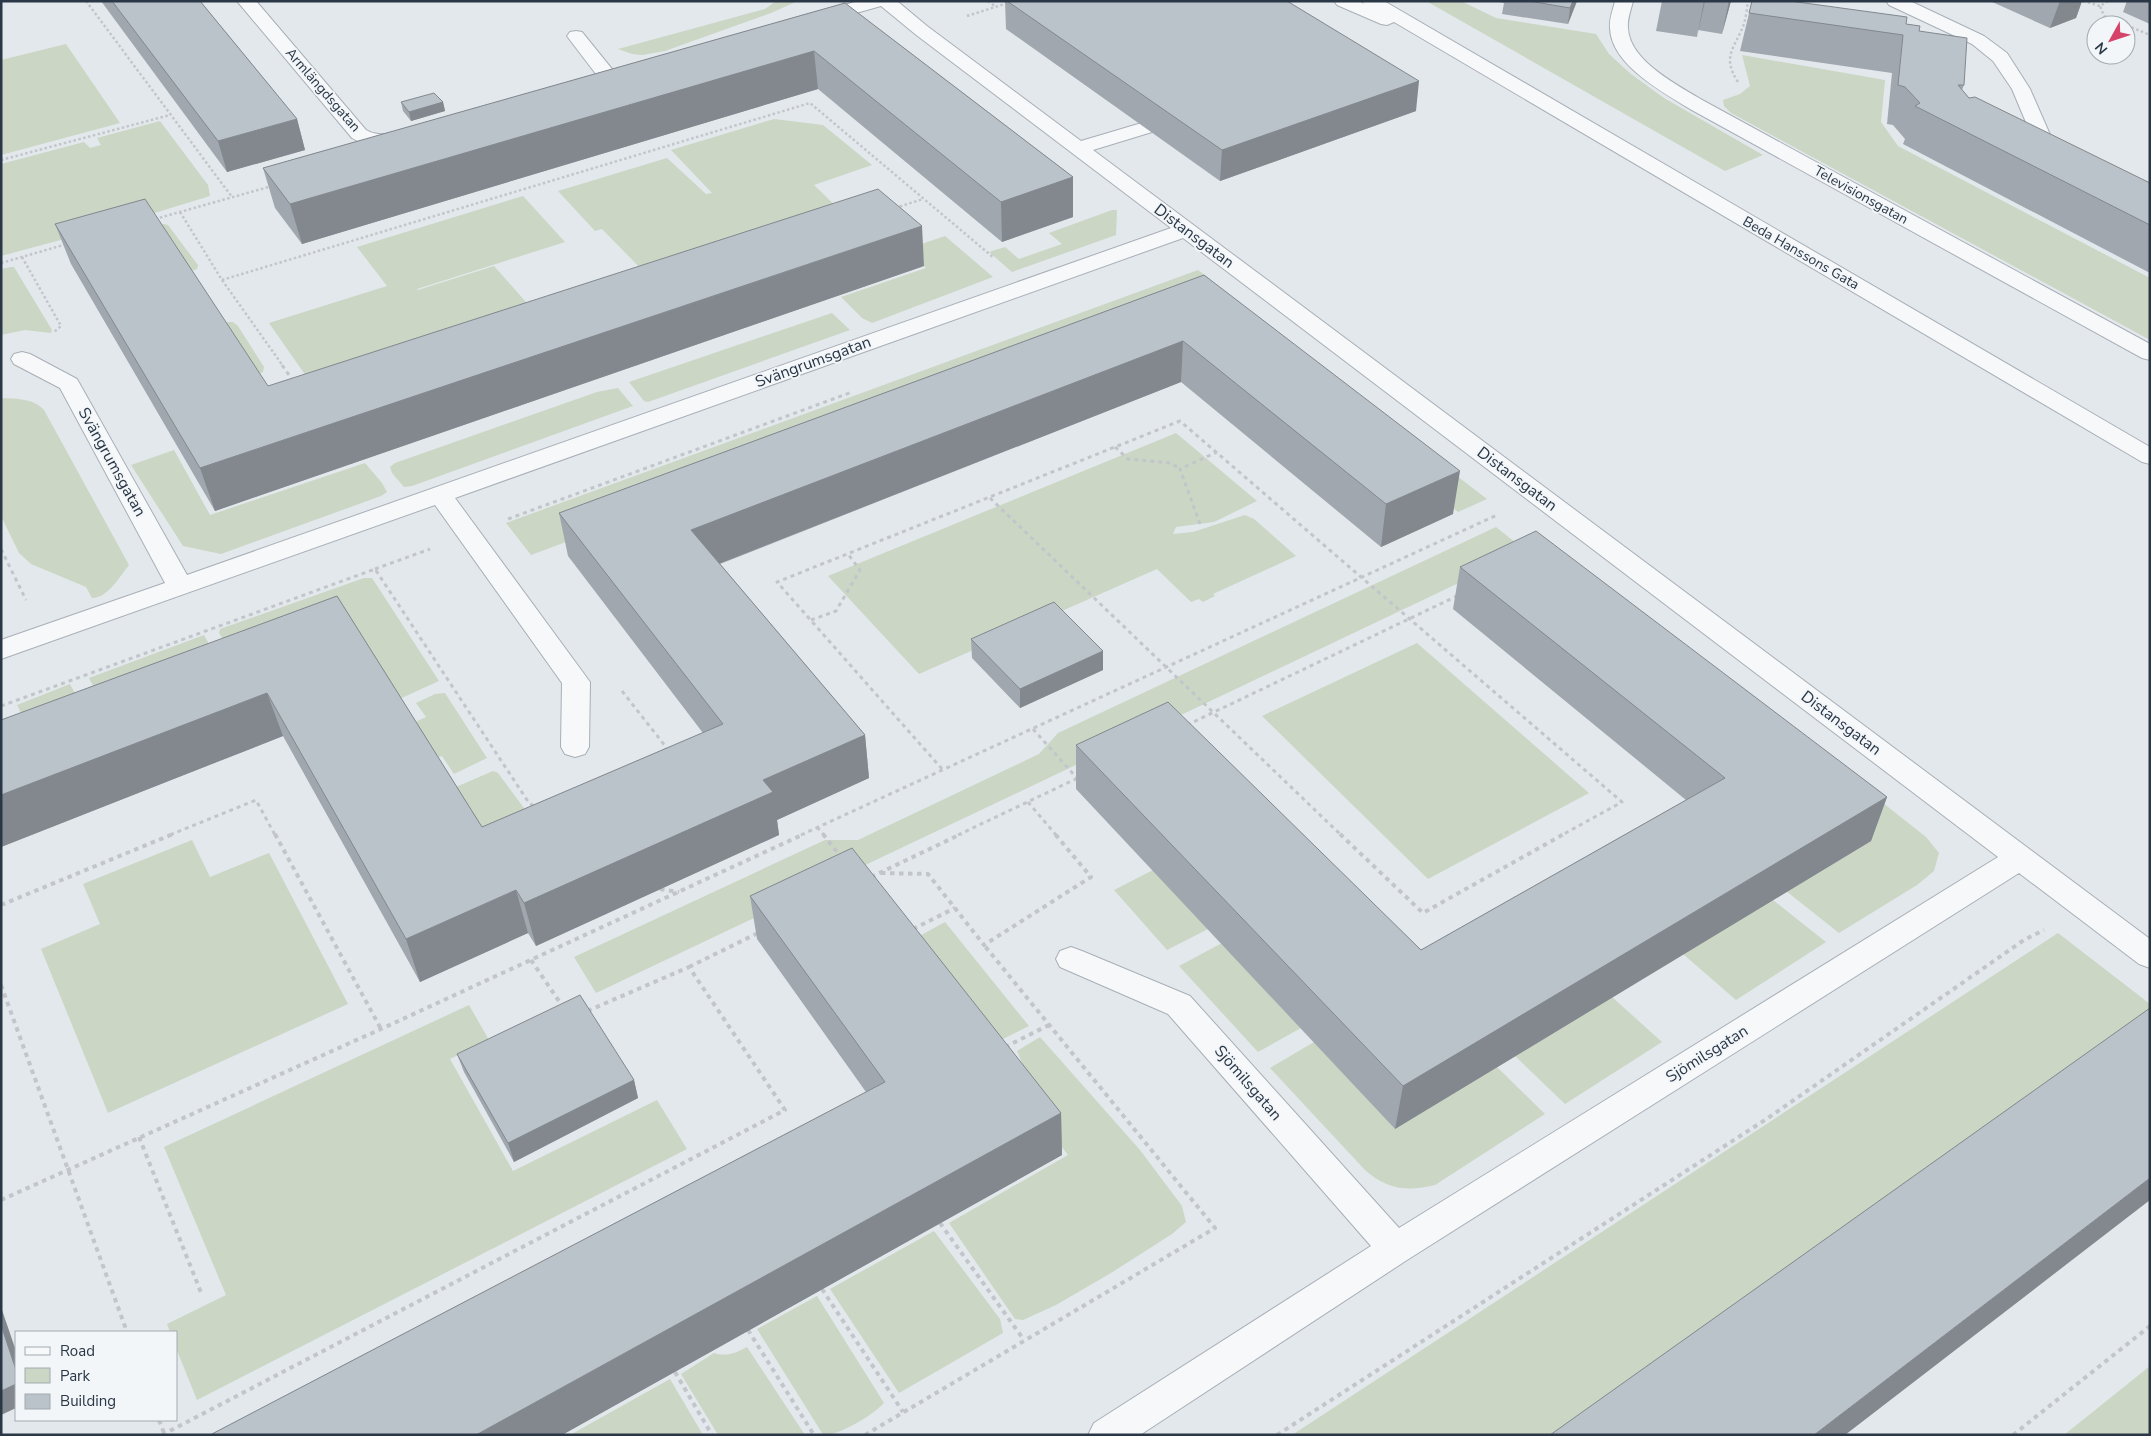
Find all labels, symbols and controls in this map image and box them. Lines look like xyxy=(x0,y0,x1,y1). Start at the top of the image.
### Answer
north arrow xyxy=(2086,15,2136,65)
text: N xyxy=(2091,38,2112,58)
street label: Armlängdsgatan xyxy=(281,44,365,136)
street label: Televisionsgatan xyxy=(1810,161,1912,229)
street label: Distansgatan xyxy=(1149,199,1239,273)
street label: Beda Hanssons Gata xyxy=(1739,212,1863,294)
street label: Svängrumsgatan xyxy=(752,331,874,393)
street label: Svängrumsgatan xyxy=(73,403,151,521)
street label: Distansgatan xyxy=(1472,442,1562,516)
street label: Distansgatan xyxy=(1796,686,1886,760)
street label: Sjömilsgatan xyxy=(1662,1020,1752,1088)
street label: Sjömilsgatan xyxy=(1209,1041,1287,1125)
legend xyxy=(15,1331,178,1421)
text: Road xyxy=(60,1341,95,1361)
text: Park xyxy=(60,1366,90,1386)
text: Building xyxy=(60,1391,116,1411)

